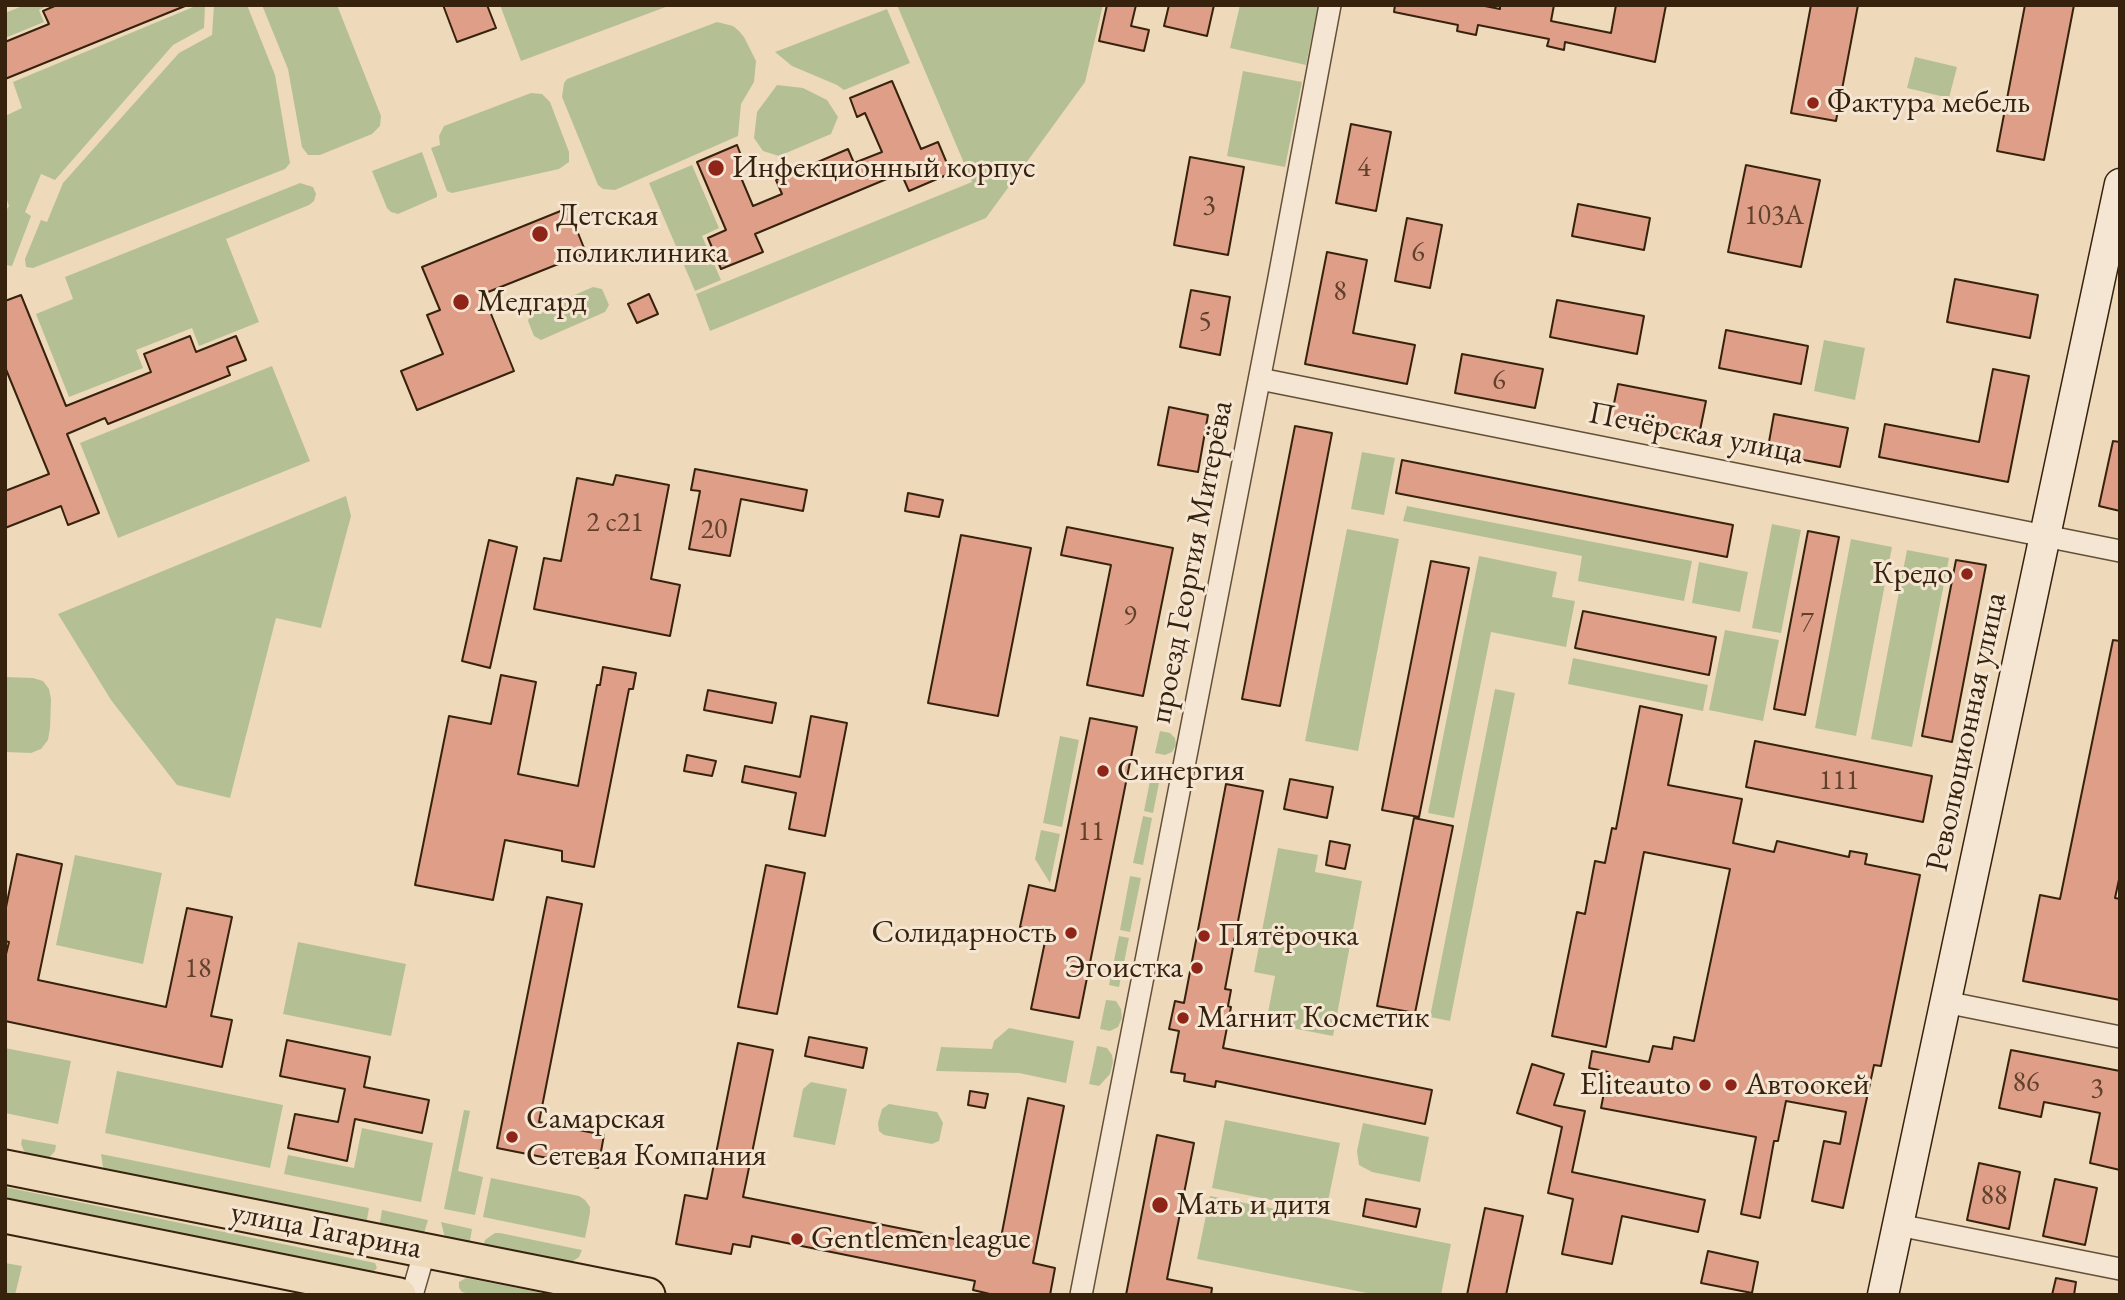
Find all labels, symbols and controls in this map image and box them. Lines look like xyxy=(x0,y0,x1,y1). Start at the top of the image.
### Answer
place label: Фактура мебель xyxy=(1827,84,2030,122)
marker: Фактура мебель xyxy=(1805,95,1821,111)
place label: Инфекционный корпус xyxy=(732,149,1036,187)
house number: 4 xyxy=(1357,151,1371,185)
marker: Инфекционный корпус xyxy=(706,158,726,178)
house number: 3 xyxy=(1202,189,1216,223)
place label: Детская поликлиника xyxy=(556,197,728,272)
house number: 103А xyxy=(1744,199,1804,233)
marker: Детская поликлиника xyxy=(530,224,550,244)
house number: 6 xyxy=(1411,236,1425,270)
house number: 8 xyxy=(1333,275,1347,309)
place label: Медгард xyxy=(477,283,587,321)
marker: Медгард xyxy=(451,292,471,312)
house number: 5 xyxy=(1198,305,1212,339)
house number: 6 xyxy=(1492,364,1506,398)
street label: Печёрская улица xyxy=(1585,394,1807,474)
street label: проезд Георгия Митерёва xyxy=(1142,398,1242,726)
house number: 2 с21 xyxy=(586,506,644,540)
house number: 20 xyxy=(701,513,727,547)
place label: Кредо xyxy=(1872,555,1953,593)
marker: Кредо xyxy=(1959,566,1975,582)
street label: Революционная улица xyxy=(1919,589,2015,875)
house number: 9 xyxy=(1123,599,1137,633)
house number: 7 xyxy=(1800,606,1814,640)
place label: Синергия xyxy=(1117,752,1245,790)
marker: Синергия xyxy=(1095,763,1111,779)
house number: 111 xyxy=(1819,764,1859,798)
house number: 11 xyxy=(1078,815,1104,849)
place label: Солидарность xyxy=(871,914,1057,952)
place label: Пятёрочка xyxy=(1218,917,1359,955)
marker: Солидарность xyxy=(1063,925,1079,941)
marker: Пятёрочка xyxy=(1196,928,1212,944)
place label: Эгоистка xyxy=(1064,949,1183,987)
house number: 18 xyxy=(185,952,211,986)
marker: Эгоистка xyxy=(1189,960,1205,976)
place label: Магнит Косметик xyxy=(1197,999,1430,1037)
marker: Магнит Косметик xyxy=(1175,1010,1191,1026)
place label: Eliteauto xyxy=(1579,1066,1691,1104)
place label: Автоокей xyxy=(1745,1066,1870,1104)
house number: 86 xyxy=(2013,1066,2039,1100)
house number: 3 xyxy=(2090,1072,2104,1106)
marker: Eliteauto xyxy=(1697,1077,1713,1093)
marker: Автоокей xyxy=(1723,1077,1739,1093)
place label: Самарская Сетевая Компания xyxy=(526,1100,767,1175)
marker: Самарская Сетевая Компания xyxy=(504,1129,520,1145)
house number: 88 xyxy=(1981,1179,2007,1213)
place label: Мать и дитя xyxy=(1176,1186,1331,1224)
street label: улица Гагарина xyxy=(227,1194,425,1268)
marker: Мать и дитя xyxy=(1150,1195,1170,1215)
place label: Gentlemen league xyxy=(811,1220,1031,1258)
marker: Gentlemen league xyxy=(789,1231,805,1247)

